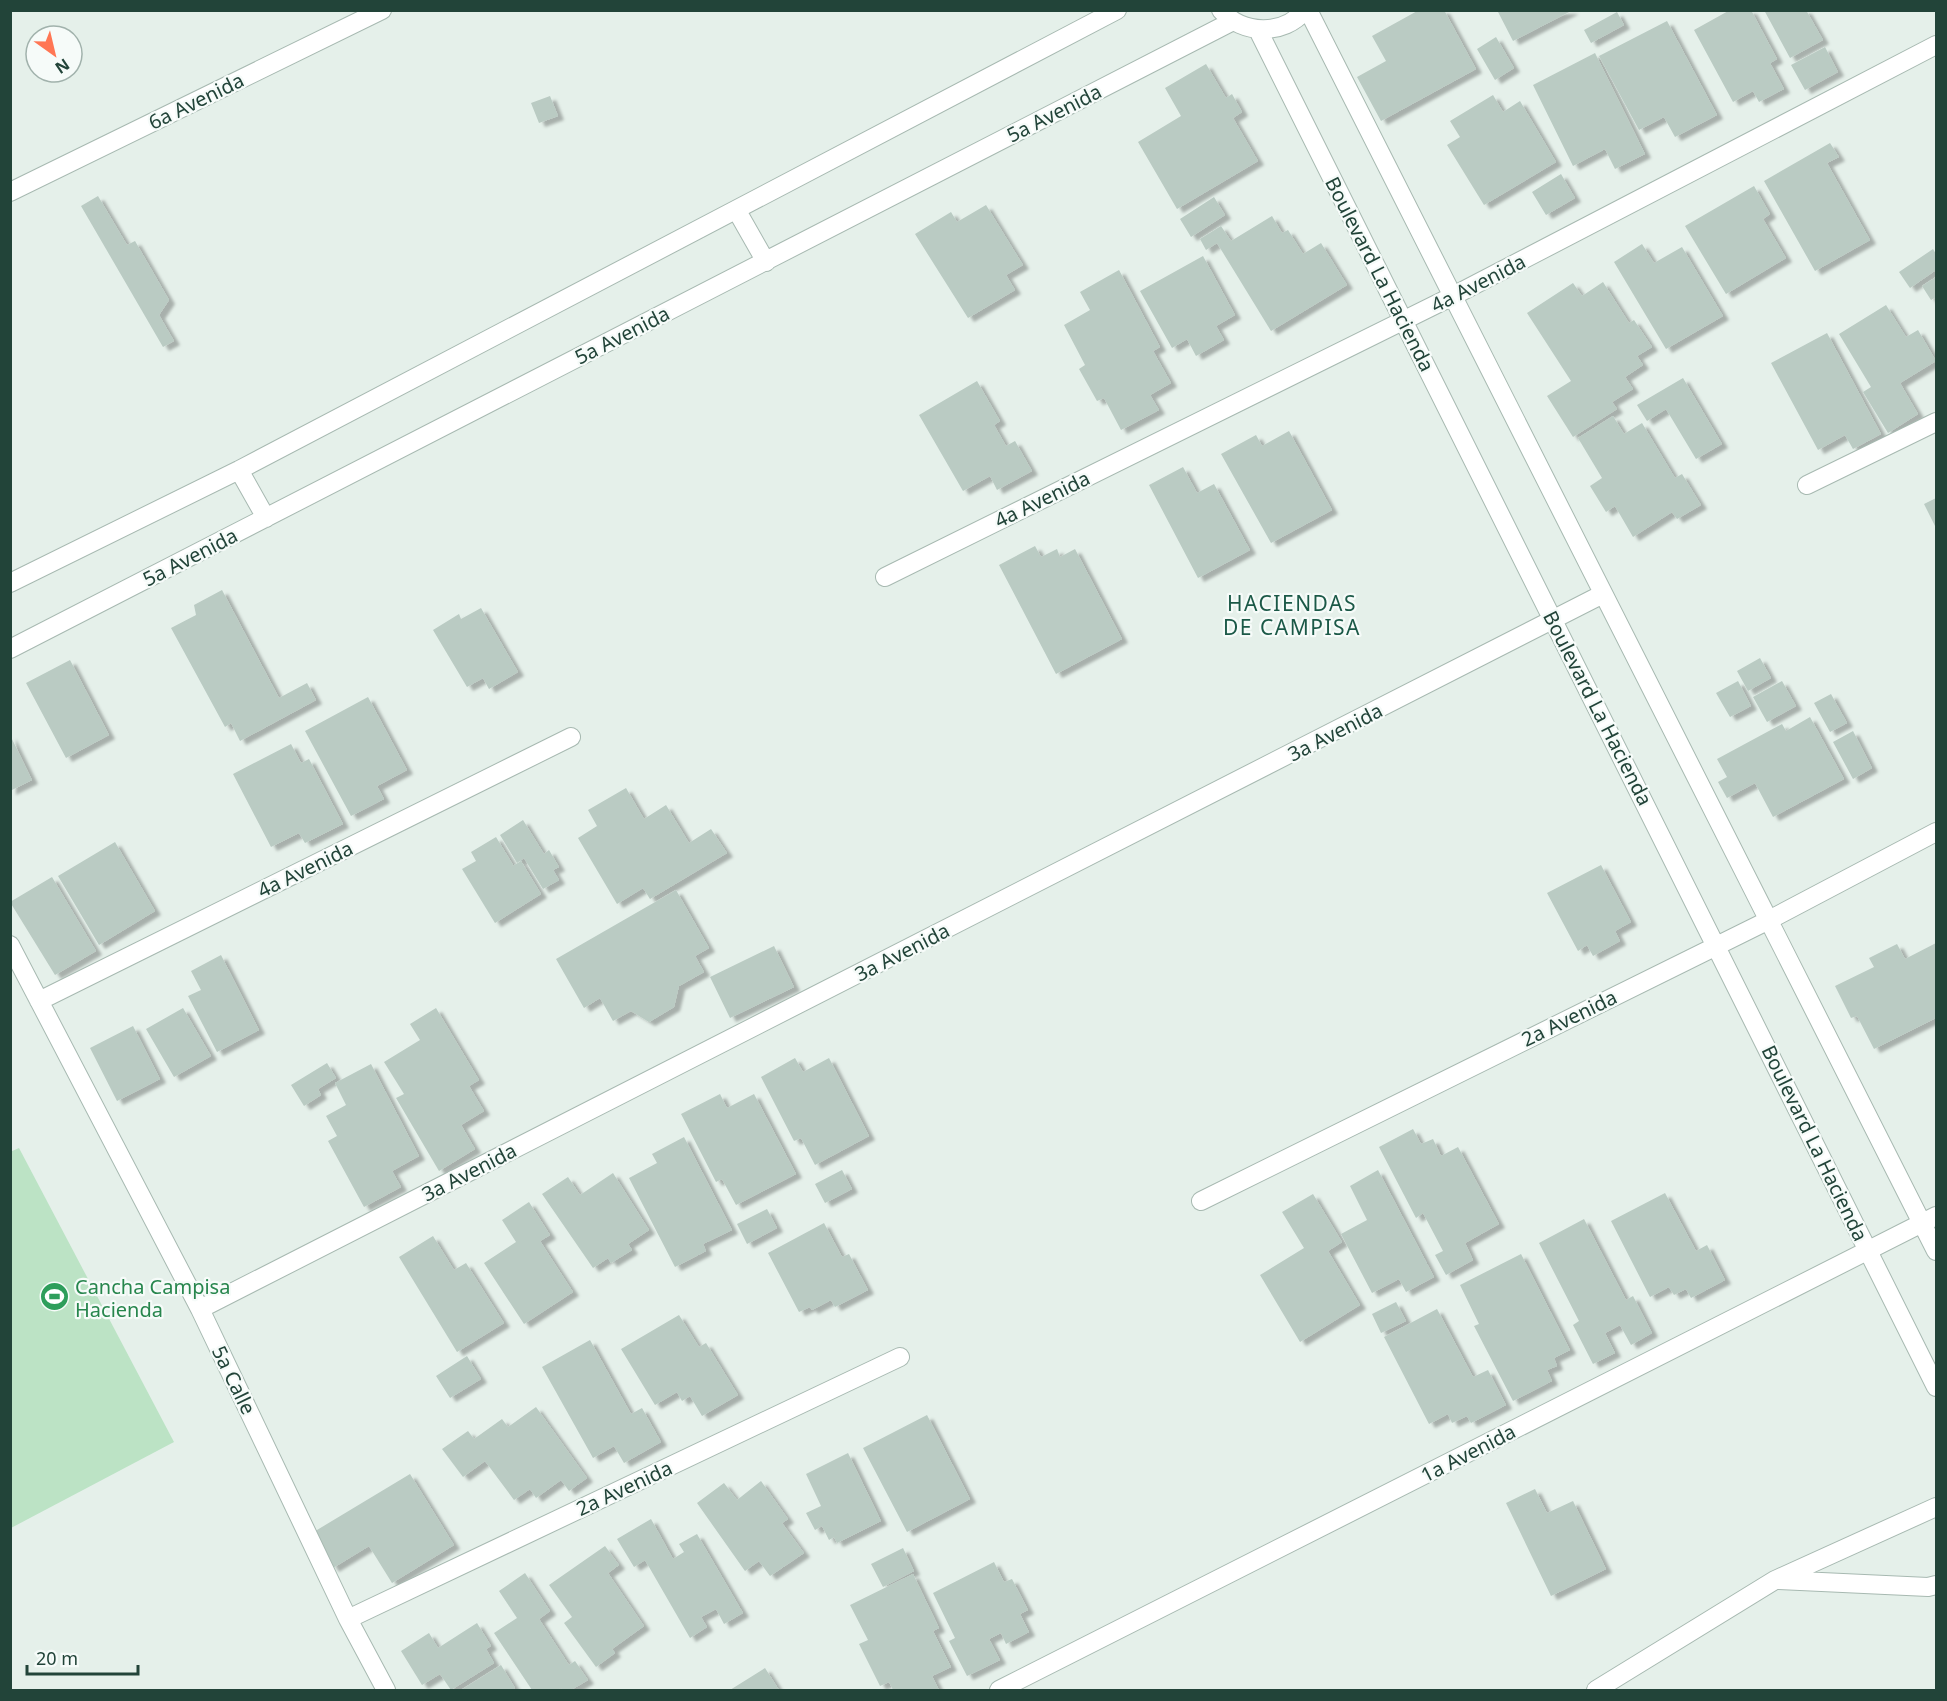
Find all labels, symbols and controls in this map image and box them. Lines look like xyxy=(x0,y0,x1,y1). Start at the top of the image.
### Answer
north arrow xyxy=(24,24,84,84)
text: N xyxy=(51,54,74,79)
street label: 6a Avenida xyxy=(144,66,248,136)
street label: 5a Avenida xyxy=(1002,78,1106,148)
street label: Boulevard La Hacienda xyxy=(1319,172,1441,376)
street label: 4a Avenida xyxy=(1426,248,1530,318)
street label: 5a Avenida xyxy=(570,300,674,370)
street label: 4a Avenida xyxy=(990,464,1094,534)
street label: 5a Avenida xyxy=(138,522,242,592)
district label: HACIENDAS DE CAMPISA xyxy=(1223,589,1361,641)
street label: Boulevard La Hacienda xyxy=(1537,606,1659,810)
street label: 3a Avenida xyxy=(1283,697,1387,767)
street label: 4a Avenida xyxy=(253,834,357,904)
street label: 3a Avenida xyxy=(850,917,954,987)
street label: 2a Avenida xyxy=(1517,983,1621,1053)
street label: Boulevard La Hacienda xyxy=(1756,1040,1874,1246)
street label: 3a Avenida xyxy=(417,1137,521,1207)
place label: Cancha Campisa Hacienda xyxy=(75,1273,230,1323)
sports icon: Cancha Campisa Hacienda xyxy=(38,1281,70,1313)
street label: 5a Calle xyxy=(206,1341,262,1419)
street label: 1a Avenida xyxy=(1416,1418,1520,1488)
street label: 2a Avenida xyxy=(572,1454,676,1522)
scale bar xyxy=(27,1638,138,1676)
text: 20 m xyxy=(36,1646,78,1670)

